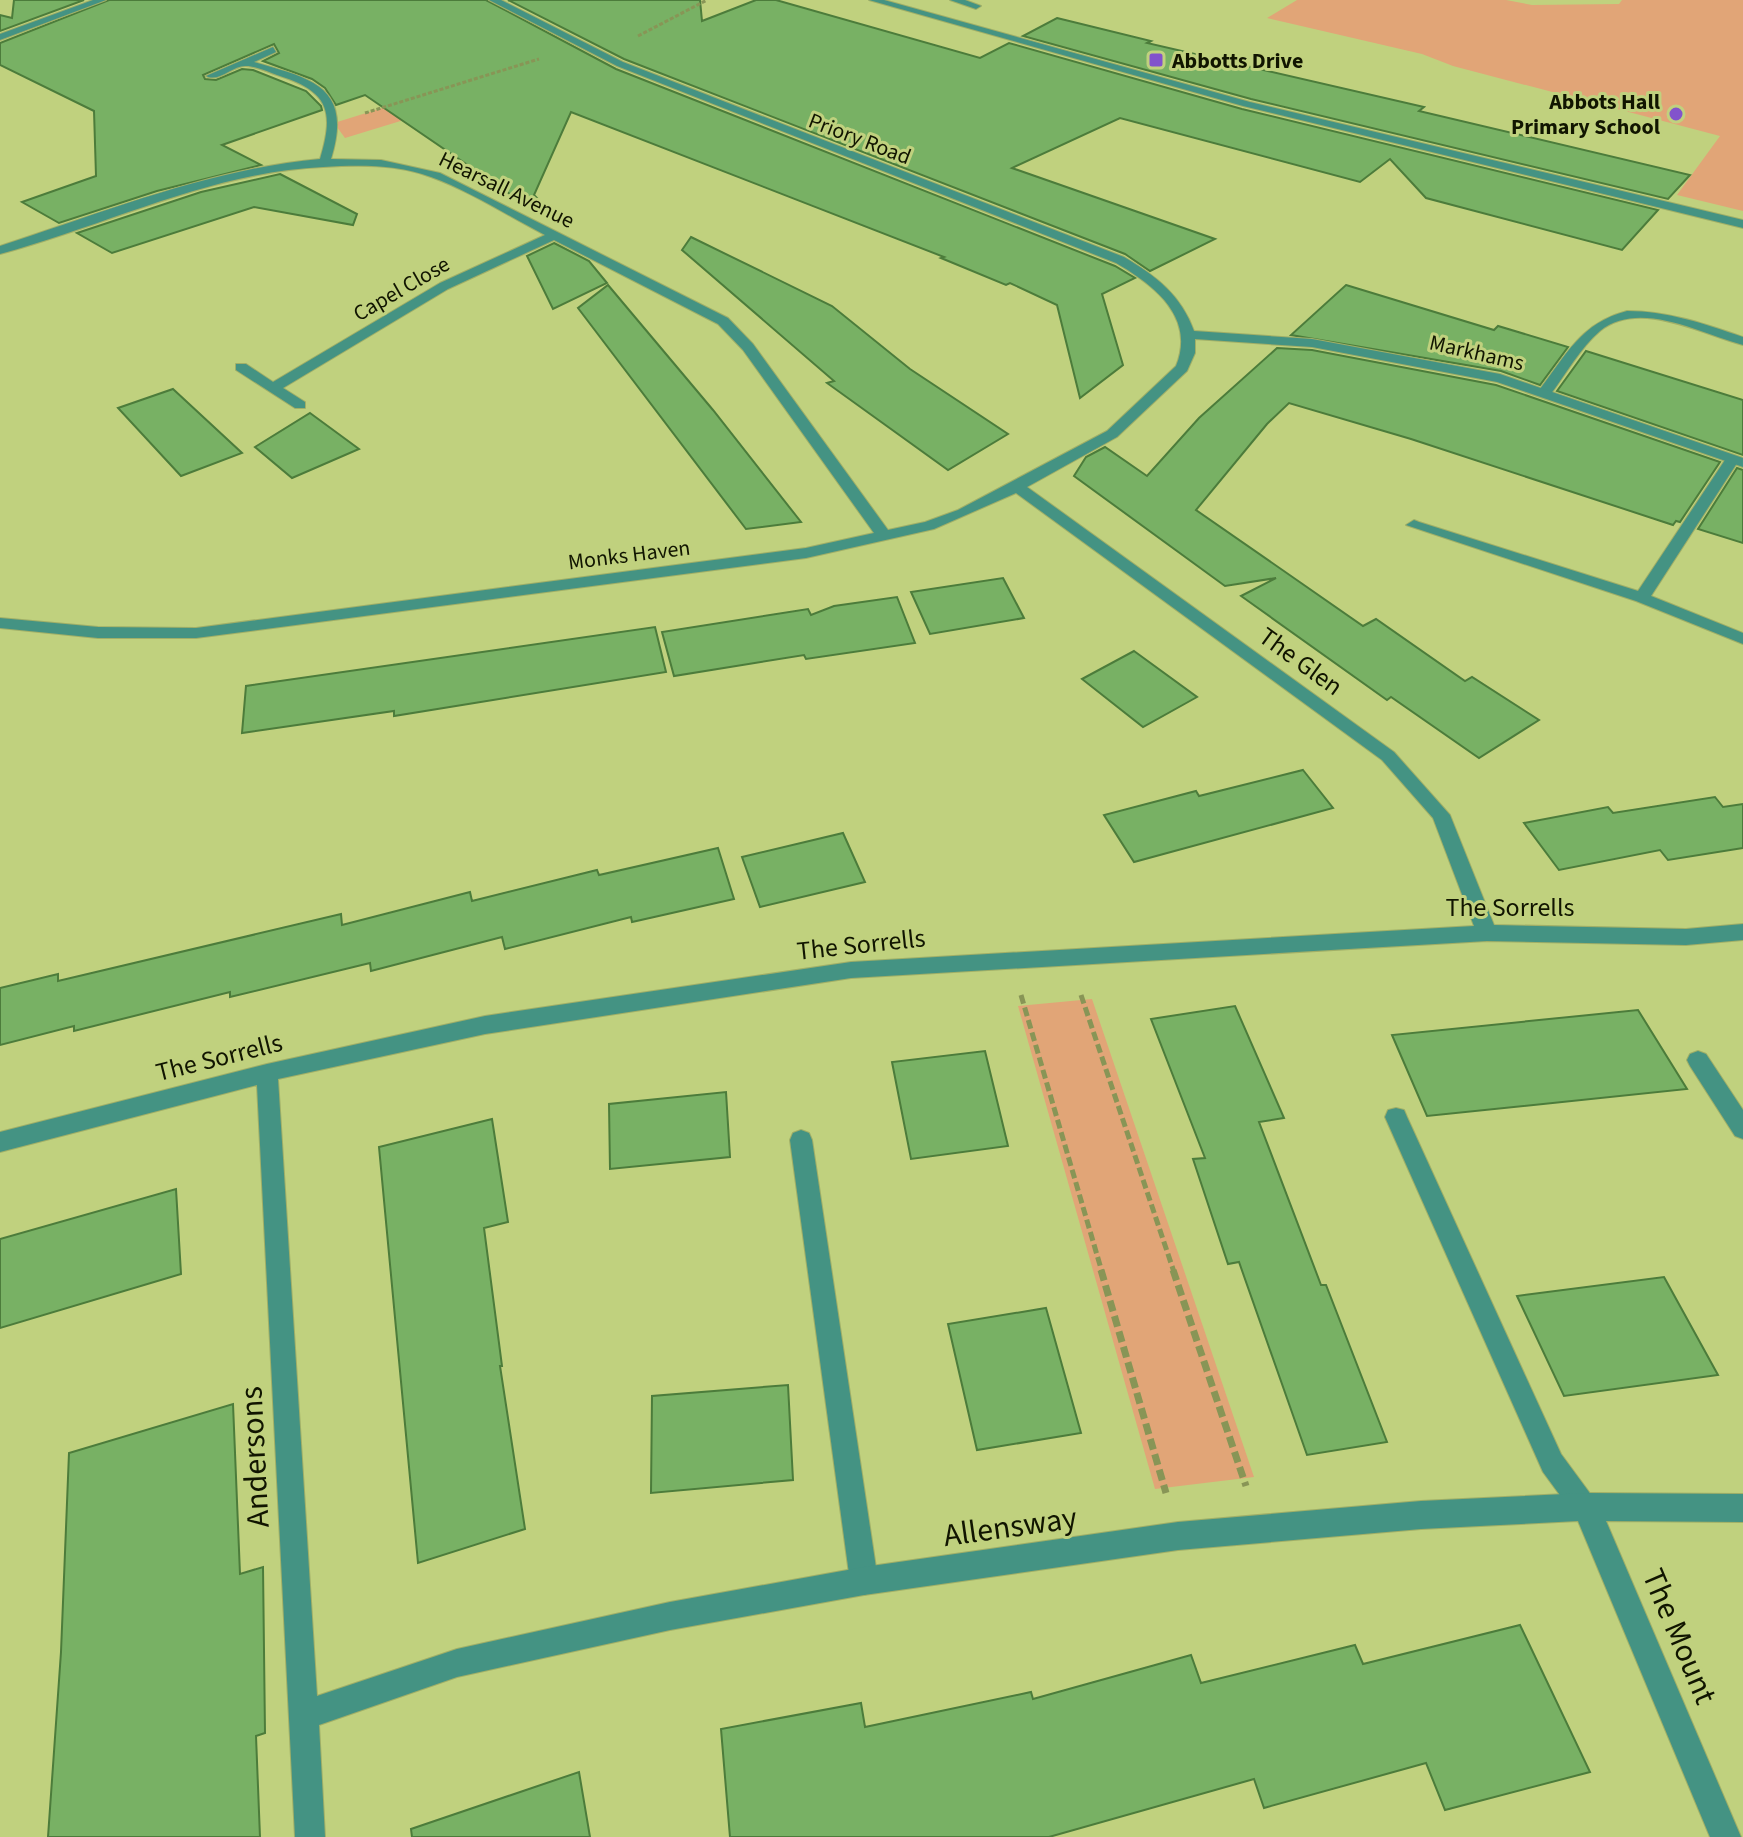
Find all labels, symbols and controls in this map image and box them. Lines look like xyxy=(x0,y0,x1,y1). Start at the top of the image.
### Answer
place label: Abbotts Drive xyxy=(1171,45,1303,77)
marker: Abbotts Drive xyxy=(1147,51,1165,69)
place label: Abbots Hall Primary School xyxy=(1511,86,1661,143)
street label: Priory Road xyxy=(804,105,916,173)
marker: Abbots Hall Primary School xyxy=(1667,105,1685,123)
street label: Hearsall Avenue xyxy=(433,143,580,237)
street label: Capel Close xyxy=(347,248,456,329)
street label: Markhams xyxy=(1426,327,1527,379)
street label: Monks Haven xyxy=(566,532,692,578)
street label: The Glen xyxy=(1251,618,1350,705)
street label: The Sorrells xyxy=(1446,889,1575,926)
street label: The Sorrells xyxy=(795,919,927,970)
street label: The Sorrells xyxy=(152,1024,286,1091)
street label: Andersons xyxy=(228,1385,282,1529)
street label: Allensway xyxy=(940,1495,1080,1559)
street label: The Mount xyxy=(1630,1562,1728,1711)

